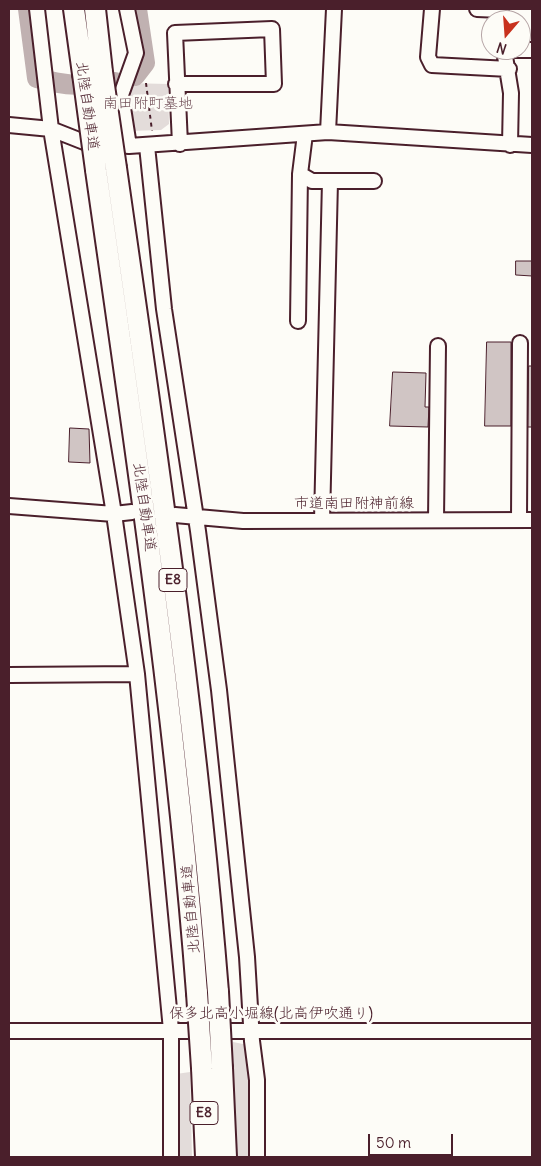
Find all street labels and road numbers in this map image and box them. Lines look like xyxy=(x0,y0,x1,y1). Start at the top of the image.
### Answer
street label: 北陸自動車道 xyxy=(72,60,102,152)
street label: 北陸自動車道 xyxy=(129,461,159,553)
street label: 市道南田附神前線 xyxy=(294,495,414,513)
road number: E8 xyxy=(159,568,187,592)
street label: 北陸自動車道 xyxy=(178,863,204,955)
street label: 保多北高小堀線(北高伊吹通り) xyxy=(169,1005,373,1023)
road number: E8 xyxy=(190,1102,218,1124)

